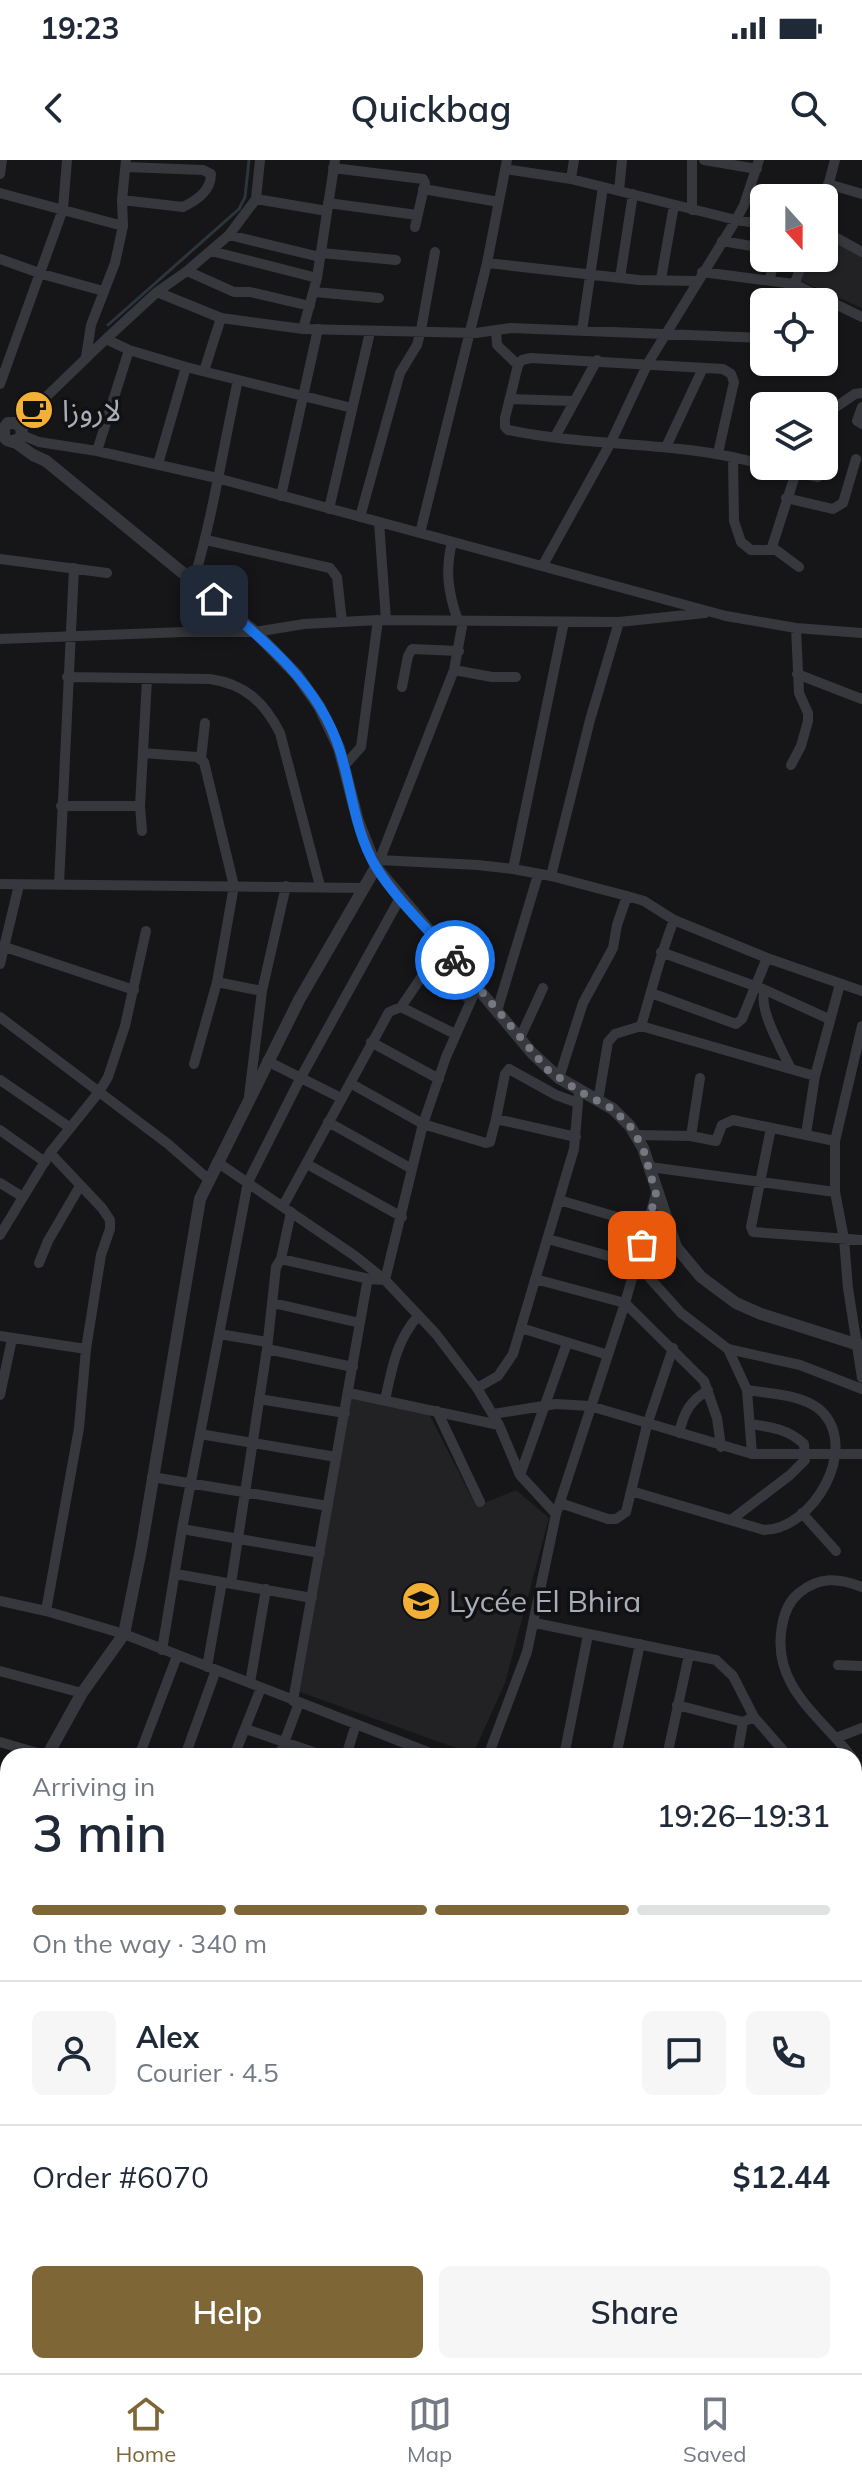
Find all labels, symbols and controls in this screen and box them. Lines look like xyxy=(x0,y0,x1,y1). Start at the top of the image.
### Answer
text: 19:23 xyxy=(40,9,119,47)
icon: back xyxy=(32,86,76,130)
text: Quickbag xyxy=(350,86,512,131)
icon: search xyxy=(786,86,830,130)
north arrow xyxy=(750,184,838,272)
map controls xyxy=(750,184,838,480)
button: locate xyxy=(750,288,838,376)
cafe icon: لاروزا xyxy=(13,389,55,431)
place label: لاروزا xyxy=(62,391,121,429)
button: layers xyxy=(750,392,838,480)
pin xyxy=(180,565,248,633)
icon: home xyxy=(192,577,236,621)
courier xyxy=(415,920,495,1000)
icon: bike xyxy=(433,938,477,982)
pin xyxy=(608,1211,676,1279)
icon: bag xyxy=(620,1223,664,1267)
school or university icon: Lycée El Bhira xyxy=(400,1580,442,1622)
place label: Lycée El Bhira xyxy=(449,1582,641,1620)
text: Arriving in xyxy=(32,1770,155,1803)
text: 19:26–19:31 xyxy=(657,1797,830,1835)
text: 3 min xyxy=(32,1800,167,1865)
text: On the way · 340 m xyxy=(32,1927,267,1960)
button: person xyxy=(32,2011,116,2095)
button: chat xyxy=(642,2011,726,2095)
button: phone xyxy=(746,2011,830,2095)
text: Alex xyxy=(136,2018,199,2056)
text: Courier · 4.5 xyxy=(136,2056,279,2089)
text: Order #6070 xyxy=(32,2158,209,2196)
text: $12.44 xyxy=(733,2158,830,2196)
button: Help xyxy=(32,2266,423,2358)
button: Share xyxy=(439,2266,830,2358)
tab: Home xyxy=(115,2392,176,2468)
tab: Map xyxy=(407,2392,452,2468)
tab: Saved xyxy=(683,2392,747,2468)

